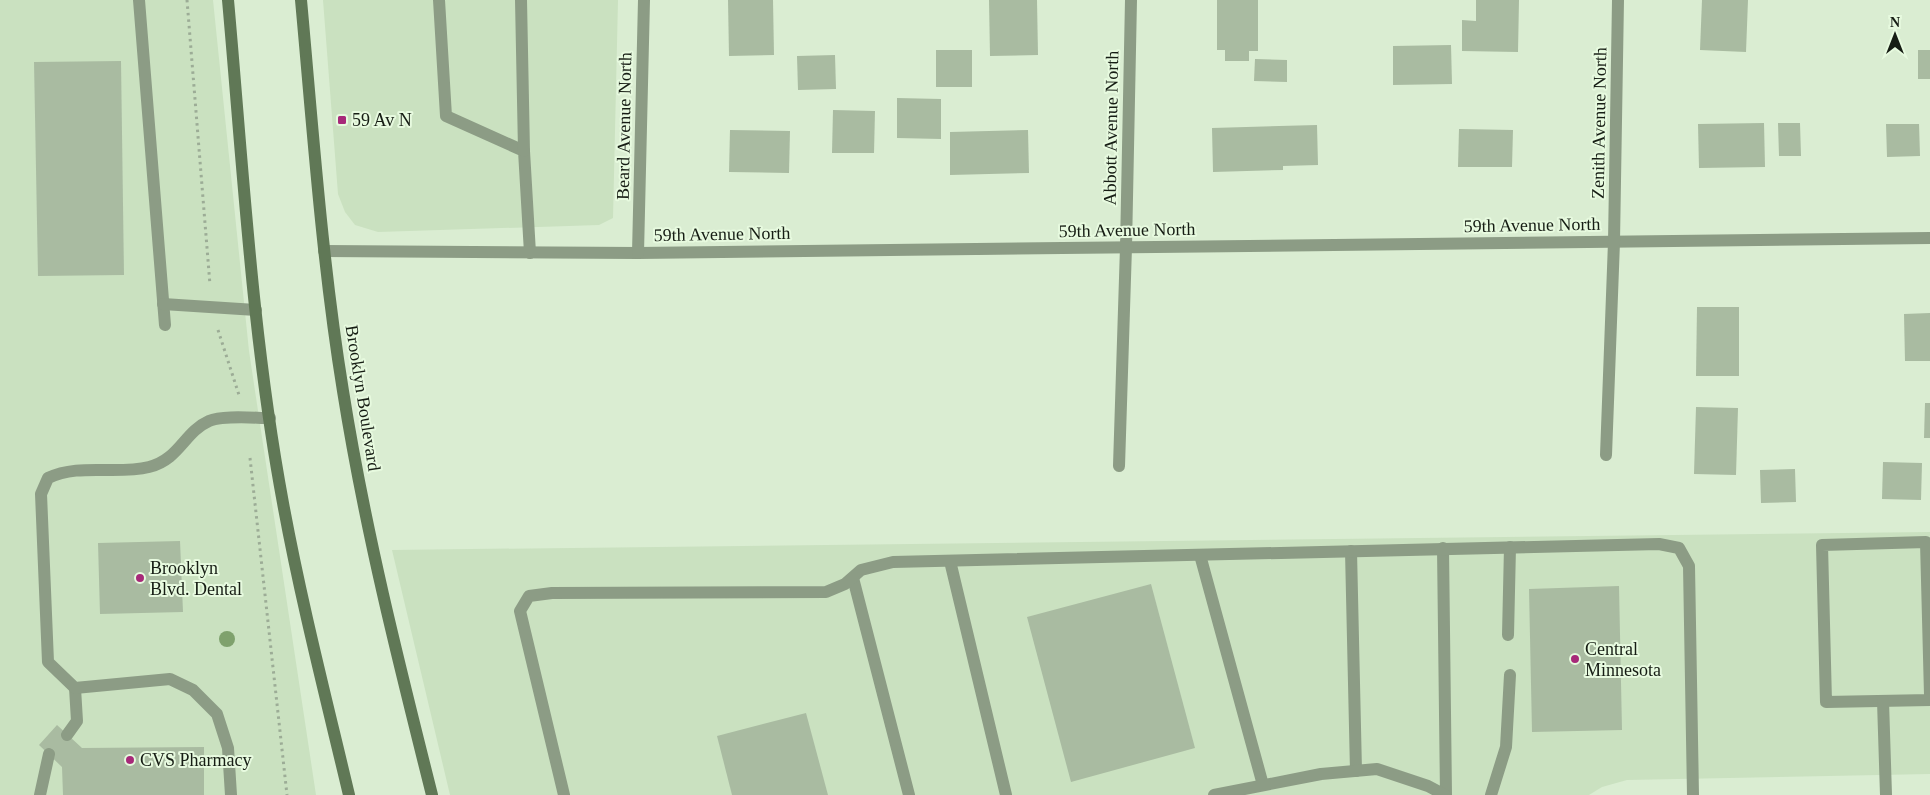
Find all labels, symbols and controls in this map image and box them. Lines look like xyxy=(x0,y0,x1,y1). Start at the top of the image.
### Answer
north arrow xyxy=(1870,10,1920,60)
text: N xyxy=(1890,15,1900,30)
street label: Zenith Avenue North xyxy=(1588,47,1610,199)
street label: Abbott Avenue North xyxy=(1100,51,1122,205)
street label: Beard Avenue North xyxy=(613,52,635,200)
place label: 59 Av N xyxy=(352,110,412,130)
marker: 59 Av N xyxy=(336,114,348,126)
street label: 59th Avenue North xyxy=(1464,214,1600,236)
street label: 59th Avenue North xyxy=(1059,219,1195,241)
street label: 59th Avenue North xyxy=(654,223,790,245)
street label: Brooklyn Boulevard xyxy=(342,324,384,472)
place label: Brooklyn Blvd. Dental xyxy=(150,558,242,599)
marker: Brooklyn Blvd. Dental xyxy=(134,572,146,584)
place label: Central Minnesota xyxy=(1585,639,1661,680)
marker: Central Minnesota xyxy=(1569,653,1581,665)
place label: CVS Pharmacy xyxy=(140,750,252,770)
marker: CVS Pharmacy xyxy=(124,754,136,766)

